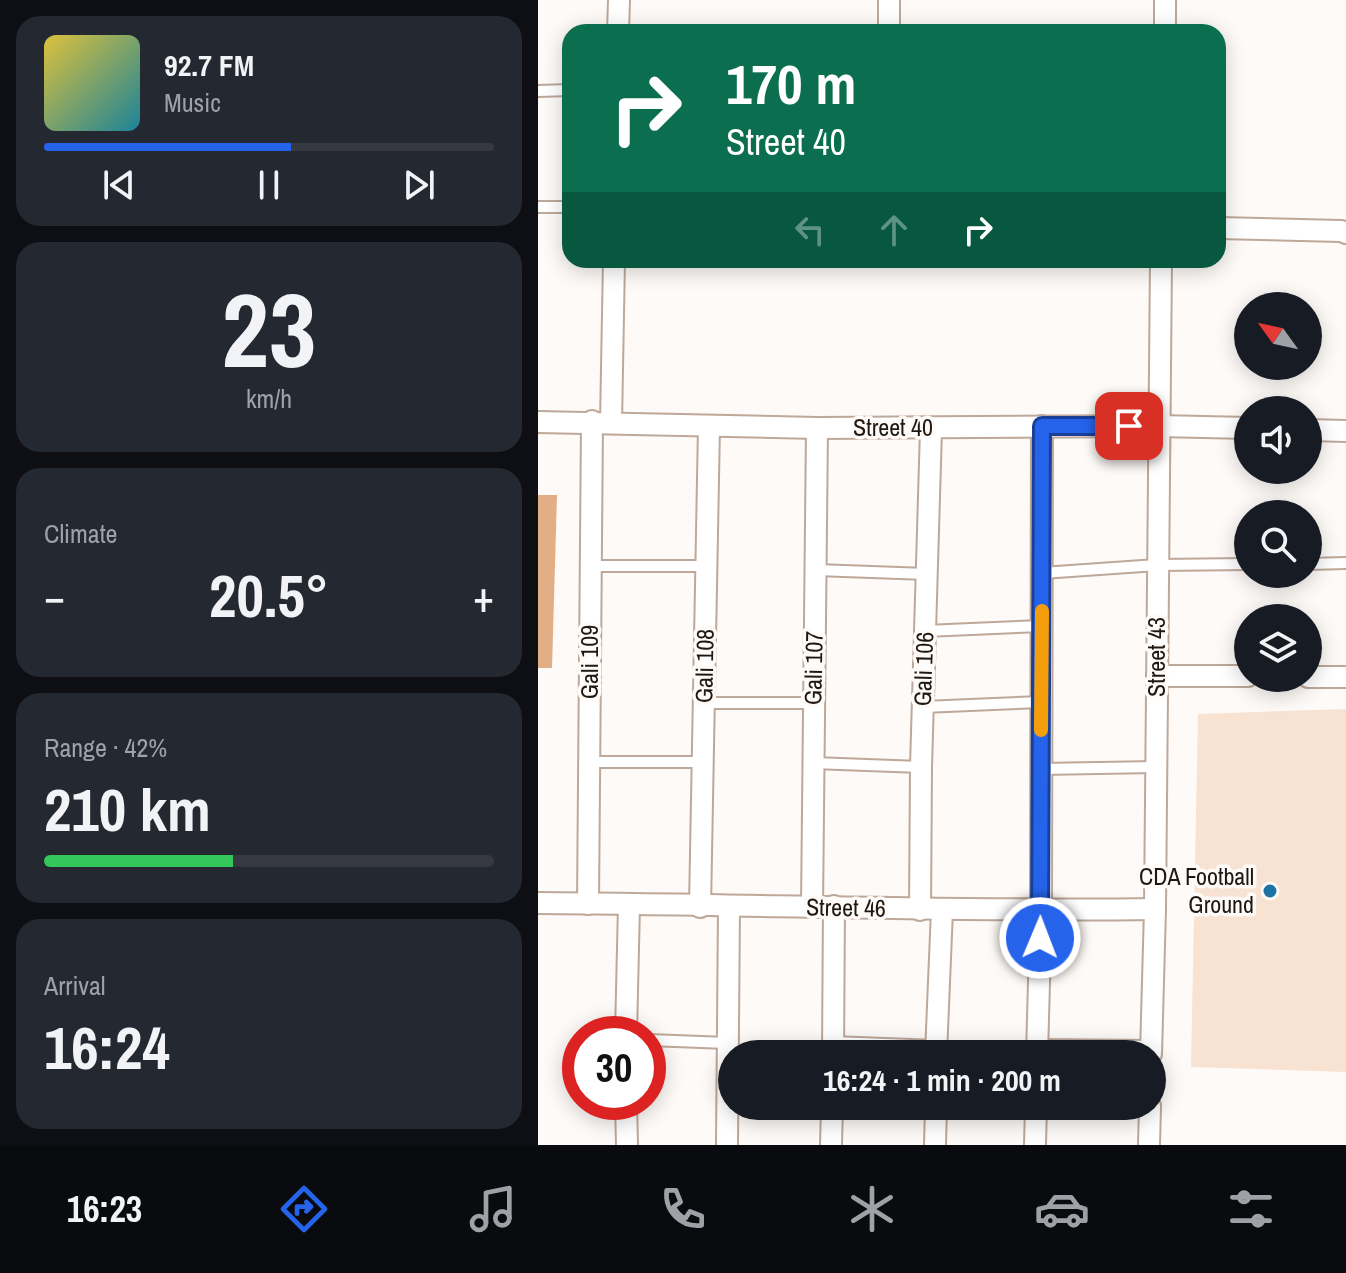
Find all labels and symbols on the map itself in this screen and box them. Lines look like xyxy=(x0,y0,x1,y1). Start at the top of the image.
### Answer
north arrow xyxy=(1234,292,1322,380)
pin xyxy=(1095,392,1163,460)
street label: Street 40 xyxy=(853,411,933,443)
street label: Street 43 xyxy=(1140,617,1172,697)
street label: Gali 109 xyxy=(573,625,605,699)
street label: Gali 108 xyxy=(687,629,721,703)
street label: Gali 107 xyxy=(796,630,830,705)
street label: Gali 106 xyxy=(906,631,940,707)
place label: CDA Football Ground xyxy=(1139,860,1254,920)
marker: CDA Football Ground xyxy=(1261,882,1279,900)
street label: Street 46 xyxy=(806,890,886,924)
position arrow xyxy=(998,896,1082,980)
speed limit sign: 30 xyxy=(562,1016,666,1120)

